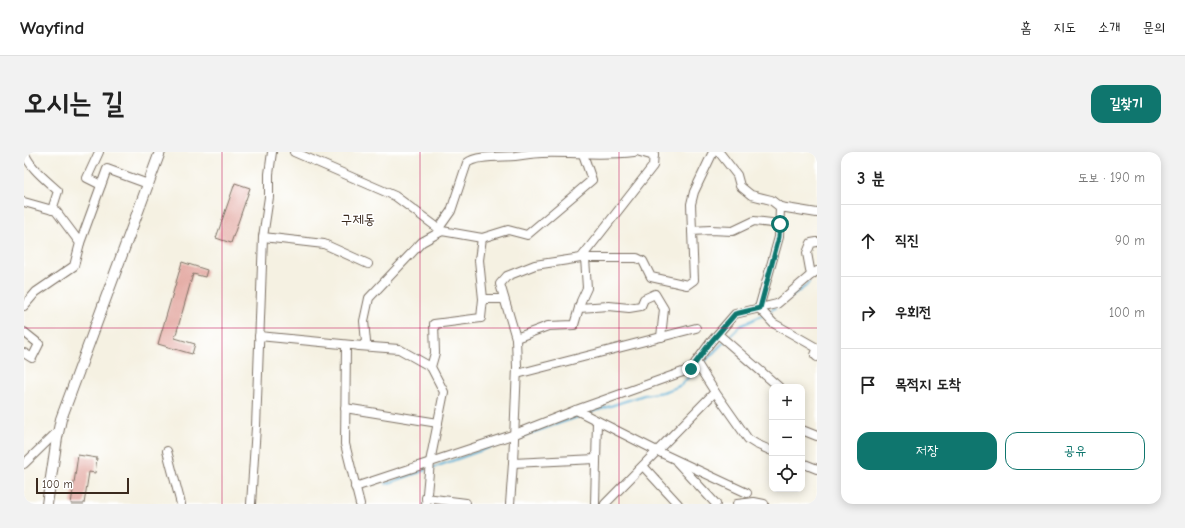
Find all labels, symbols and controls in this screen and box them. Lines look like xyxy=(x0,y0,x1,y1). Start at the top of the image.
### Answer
text: Wayfind xyxy=(20,17,84,39)
text: 홈 xyxy=(1020,19,1031,36)
text: 지도 xyxy=(1053,19,1076,36)
text: 소개 xyxy=(1098,19,1120,36)
text: 문의 xyxy=(1142,19,1165,36)
button: 길찾기 xyxy=(1091,85,1161,123)
text: 오시는 길 xyxy=(24,87,124,119)
text: 3 분 xyxy=(857,169,885,188)
text: 도보 · 190 m xyxy=(1078,170,1145,185)
district label: 구제동 xyxy=(341,211,375,228)
route start xyxy=(771,215,789,233)
icon: ahead xyxy=(857,230,879,252)
text: 직진 xyxy=(895,231,919,249)
text: 90 m xyxy=(1115,233,1145,248)
icon: right xyxy=(857,302,879,324)
text: 우회전 xyxy=(895,303,931,321)
text: 100 m xyxy=(1109,305,1145,320)
route end xyxy=(682,360,700,378)
icon: arrive xyxy=(857,374,879,396)
text: 목적지 도착 xyxy=(895,375,961,393)
map controls xyxy=(769,384,805,492)
button: + xyxy=(769,384,805,420)
button: − xyxy=(769,420,805,456)
button: 저장 xyxy=(857,432,997,470)
button: 공유 xyxy=(1005,432,1145,470)
button: locate xyxy=(769,456,805,492)
scale bar xyxy=(36,476,129,495)
text: 100 m xyxy=(42,478,73,491)

